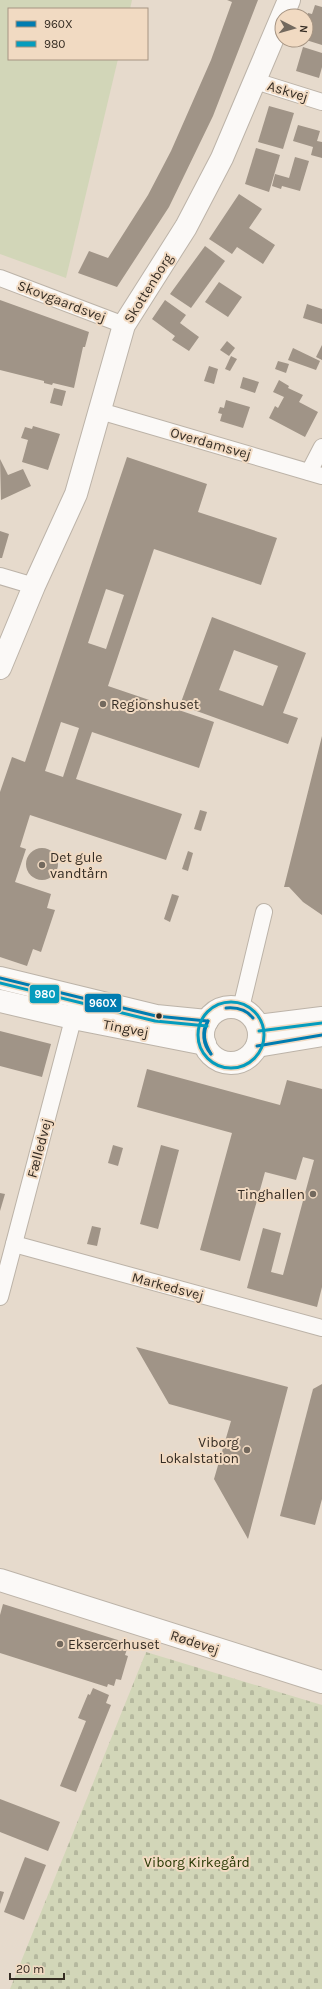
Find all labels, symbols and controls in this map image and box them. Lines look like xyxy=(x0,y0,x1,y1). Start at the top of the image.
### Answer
legend xyxy=(8,8,148,60)
north arrow xyxy=(274,8,314,48)
text: 960X xyxy=(44,17,73,31)
text: N xyxy=(297,24,310,34)
text: 980 xyxy=(44,37,65,51)
street label: Askvej xyxy=(265,77,310,106)
street label: Skottenborg xyxy=(120,250,177,326)
street label: Skovgaardsvej xyxy=(15,277,109,326)
street label: Overdamsvej xyxy=(168,424,253,463)
place label: Regionshuset xyxy=(111,696,199,713)
marker: Regionshuset xyxy=(98,699,108,709)
place label: Det gule vandtårn xyxy=(50,849,108,882)
marker: Det gule vandtårn xyxy=(37,860,47,870)
line badge: 980 xyxy=(29,984,60,1004)
text: 980 xyxy=(35,988,55,1001)
line badge: 960X xyxy=(84,993,122,1013)
text: 960X xyxy=(89,997,117,1010)
unlabelled marker xyxy=(154,1011,164,1021)
street label: Tingvej xyxy=(102,1016,150,1041)
street label: Fælledvej xyxy=(23,1117,56,1180)
place label: Tinghallen xyxy=(238,1186,305,1203)
marker: Tinghallen xyxy=(308,1189,318,1199)
street label: Markedsvej xyxy=(130,1269,206,1304)
place label: Viborg Lokalstation xyxy=(159,1434,239,1467)
marker: Viborg Lokalstation xyxy=(242,1445,252,1455)
street label: Rødevej xyxy=(168,1627,221,1658)
place label: Eksercerhuset xyxy=(68,1636,160,1653)
marker: Eksercerhuset xyxy=(55,1639,65,1649)
park label: Viborg Kirkegård xyxy=(144,1854,250,1871)
scale bar xyxy=(10,1955,64,1981)
text: 20 m xyxy=(16,1962,44,1976)

